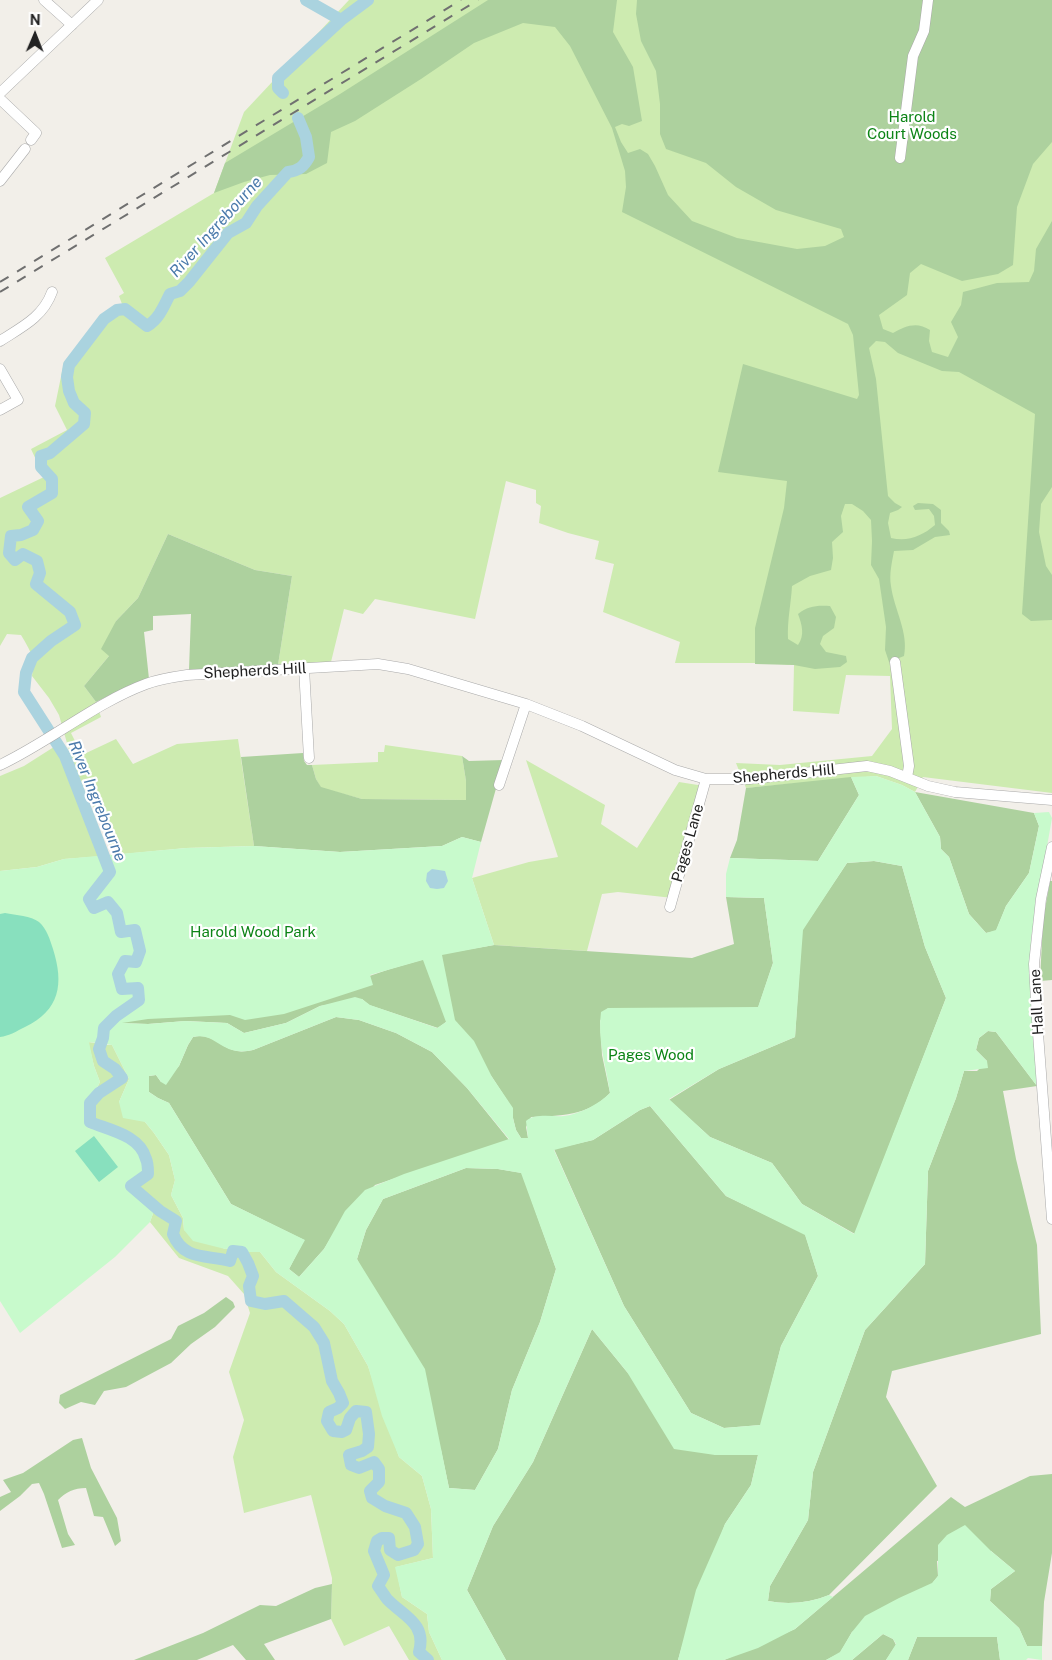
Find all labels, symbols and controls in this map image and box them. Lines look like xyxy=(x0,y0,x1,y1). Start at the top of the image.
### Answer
north arrow xyxy=(10,10,60,60)
text: N xyxy=(30,12,41,28)
park label: Harold Court Woods xyxy=(867,108,957,143)
water label: River Ingrebourne xyxy=(166,173,266,281)
street label: Shepherds Hill xyxy=(203,659,307,683)
water label: River Ingrebourne xyxy=(64,738,130,864)
street label: Shepherds Hill xyxy=(732,761,836,787)
street label: Pages Lane xyxy=(668,802,708,884)
park label: Harold Wood Park xyxy=(190,923,316,941)
street label: Hall Lane xyxy=(1026,969,1048,1035)
park label: Pages Wood xyxy=(608,1046,694,1064)

